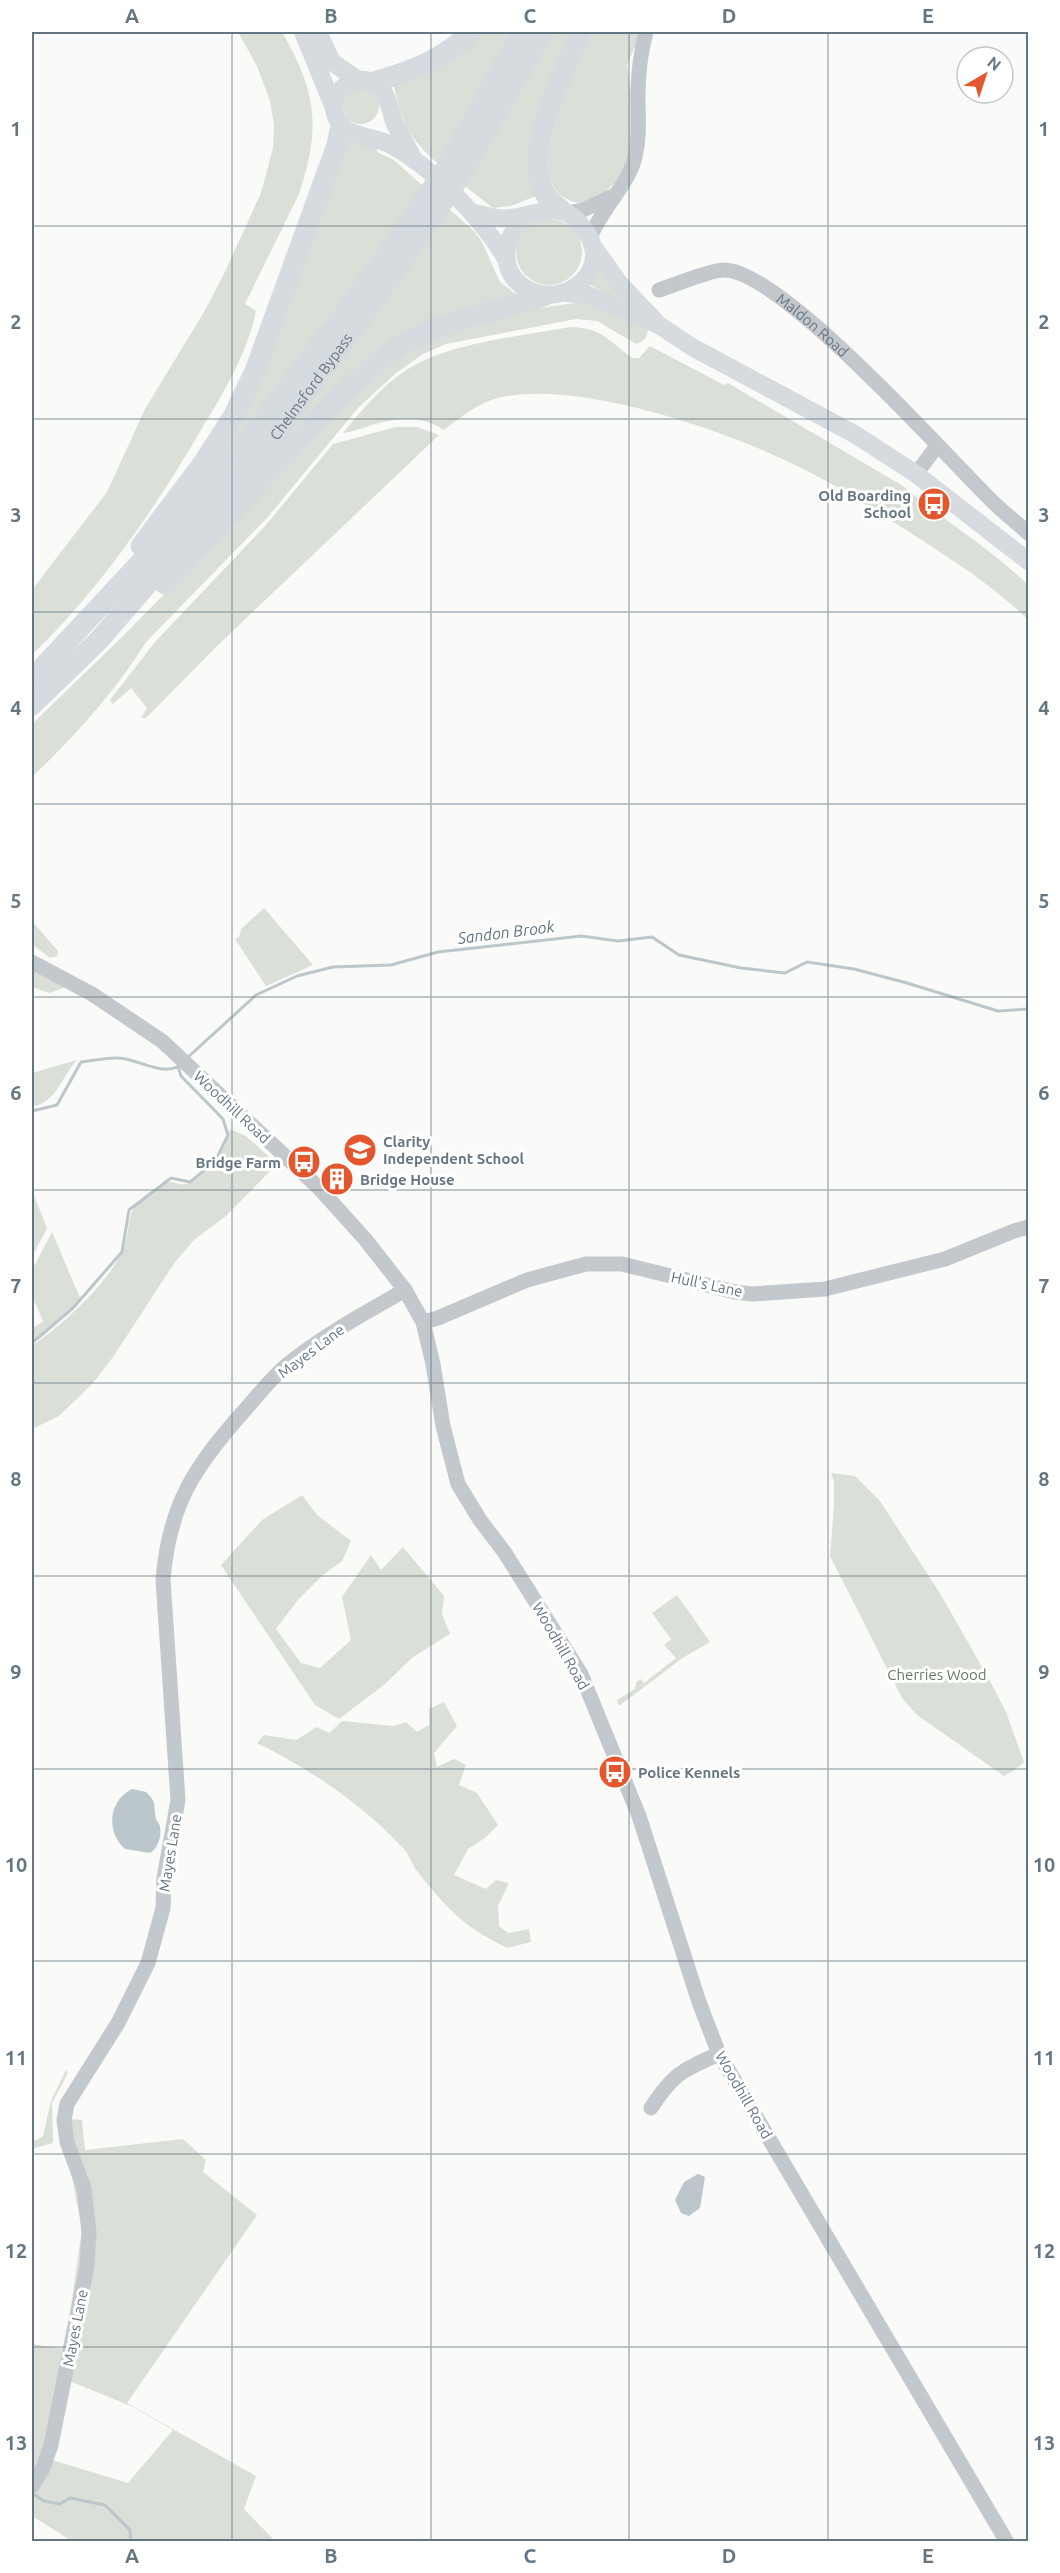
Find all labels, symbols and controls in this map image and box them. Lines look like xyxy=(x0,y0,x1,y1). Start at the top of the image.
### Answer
text: A xyxy=(125,4,139,27)
text: B xyxy=(324,4,338,27)
text: C xyxy=(524,4,537,27)
text: D xyxy=(722,4,736,27)
text: E xyxy=(922,4,934,27)
north arrow xyxy=(955,45,1015,105)
text: N xyxy=(984,53,1005,74)
text: 1 xyxy=(10,117,22,140)
text: 1 xyxy=(1038,117,1050,140)
street label: Maldon Road xyxy=(774,289,852,360)
text: 2 xyxy=(10,310,22,333)
text: 2 xyxy=(1038,310,1050,333)
street label: Chelmsford Bypass xyxy=(266,330,355,443)
bus stop icon: Old Boarding School xyxy=(916,486,952,522)
place label: Old Boarding School xyxy=(818,487,911,521)
text: 3 xyxy=(10,503,22,526)
text: 3 xyxy=(1038,503,1050,526)
text: 4 xyxy=(10,696,22,719)
text: 4 xyxy=(1038,696,1050,719)
text: 5 xyxy=(10,889,22,912)
text: 5 xyxy=(1038,889,1050,912)
water label: Sandon Brook xyxy=(456,917,556,947)
street label: Woodhill Road xyxy=(190,1067,274,1147)
text: 6 xyxy=(10,1081,22,1104)
text: 6 xyxy=(1038,1081,1050,1104)
school or university icon: Clarity Independent School xyxy=(342,1132,378,1168)
place label: Clarity Independent School xyxy=(383,1133,524,1167)
bus stop icon: Bridge Farm xyxy=(286,1144,322,1180)
place label: Bridge Farm xyxy=(195,1154,281,1171)
building icon: Bridge House xyxy=(319,1161,355,1197)
place label: Bridge House xyxy=(360,1171,455,1188)
street label: Hull's Lane xyxy=(670,1268,744,1300)
text: 7 xyxy=(10,1274,22,1297)
text: 7 xyxy=(1038,1274,1050,1297)
street label: Mayes Lane xyxy=(275,1321,347,1381)
text: 8 xyxy=(10,1467,22,1490)
text: 8 xyxy=(1038,1467,1050,1490)
street label: Woodhill Road xyxy=(529,1599,593,1693)
text: 9 xyxy=(10,1660,22,1683)
text: 9 xyxy=(1038,1660,1050,1683)
park label: Cherries Wood xyxy=(887,1666,987,1683)
bus stop icon: Police Kennels xyxy=(597,1754,633,1790)
place label: Police Kennels xyxy=(638,1764,740,1781)
street label: Mayes Lane xyxy=(155,1813,185,1893)
text: 10 xyxy=(5,1853,27,1876)
text: 10 xyxy=(1033,1853,1055,1876)
text: 11 xyxy=(5,2046,27,2069)
text: 11 xyxy=(1033,2046,1055,2069)
street label: Woodhill Road xyxy=(712,2048,776,2142)
text: 12 xyxy=(5,2239,27,2262)
text: 12 xyxy=(1033,2239,1055,2262)
street label: Mayes Lane xyxy=(59,2288,91,2368)
text: 13 xyxy=(5,2431,27,2454)
text: 13 xyxy=(1033,2431,1055,2454)
text: A xyxy=(125,2544,139,2567)
text: B xyxy=(324,2544,338,2567)
text: C xyxy=(524,2544,537,2567)
text: D xyxy=(722,2544,736,2567)
text: E xyxy=(922,2544,934,2567)

